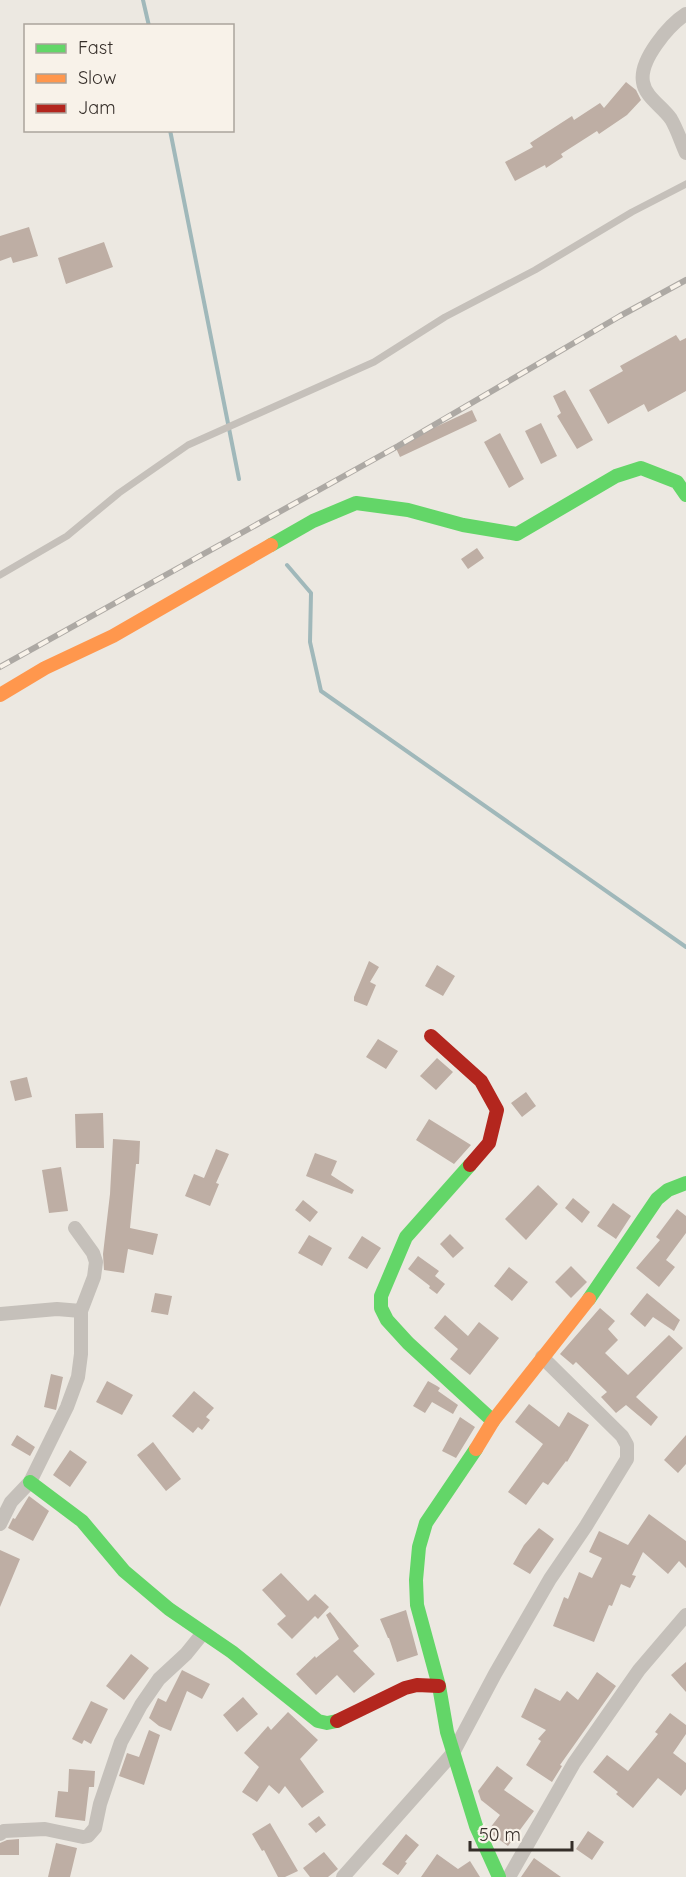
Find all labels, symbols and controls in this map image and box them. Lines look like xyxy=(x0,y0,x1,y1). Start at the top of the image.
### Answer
legend xyxy=(24,24,234,132)
text: Fast xyxy=(78,36,113,59)
text: Slow xyxy=(78,66,116,89)
text: Jam xyxy=(78,96,116,119)
scale bar xyxy=(470,1814,572,1852)
text: 50 m xyxy=(479,1823,521,1846)

